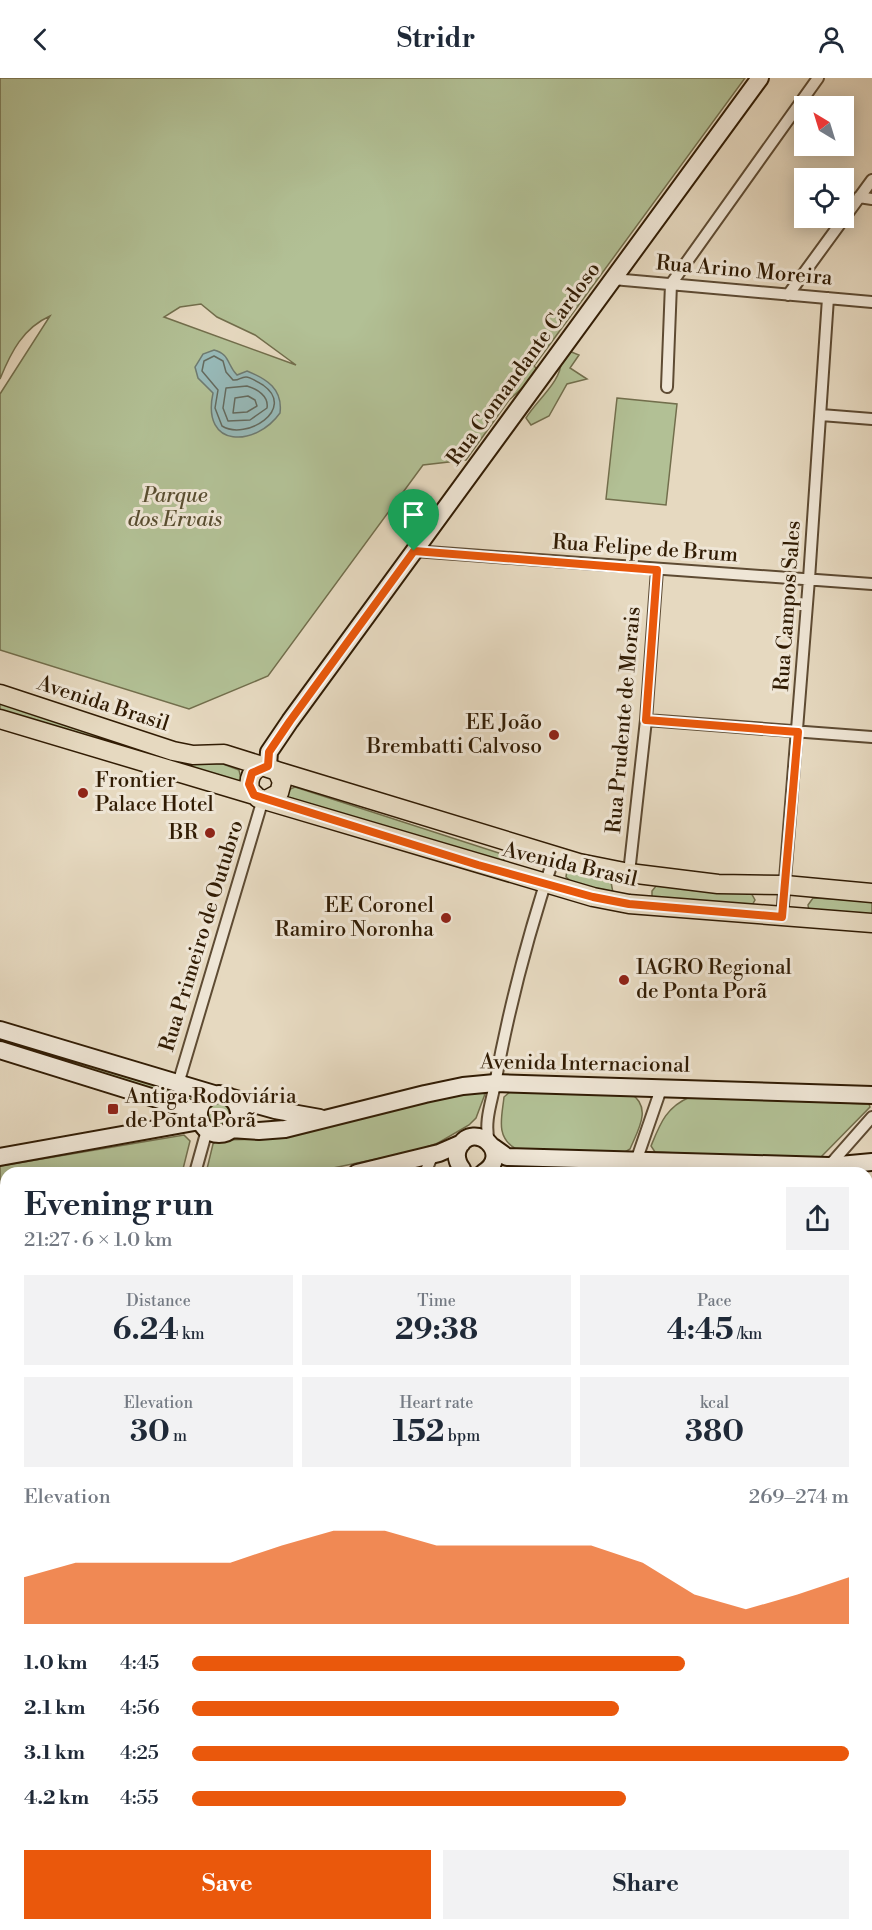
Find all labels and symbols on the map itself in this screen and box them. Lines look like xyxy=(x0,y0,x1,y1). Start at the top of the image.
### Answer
north arrow xyxy=(794,96,854,156)
street label: Rua Arino Moreira xyxy=(655,250,834,292)
street label: Rua Comandante Cardoso xyxy=(441,257,607,471)
park label: Parque dos Ervais xyxy=(128,483,222,533)
pin xyxy=(388,489,439,551)
street label: Rua Campos Sales xyxy=(769,520,807,692)
street label: Rua Felipe de Brum xyxy=(551,530,739,568)
street label: Rua Prudente de Morais xyxy=(601,605,647,835)
street label: Avenida Brasil xyxy=(33,670,172,738)
place label: EE João Brembatti Calvoso xyxy=(365,710,542,760)
marker: EE João Brembatti Calvoso xyxy=(547,728,561,742)
place label: Frontier Palace Hotel xyxy=(95,768,214,818)
marker: Frontier Palace Hotel xyxy=(76,786,90,800)
street label: Rua Primeiro de Outubro xyxy=(154,817,250,1055)
place label: BR xyxy=(168,820,198,846)
marker: BR xyxy=(203,826,217,840)
street label: Avenida Brasil xyxy=(499,837,640,893)
place label: EE Coronel Ramiro Noronha xyxy=(275,893,434,943)
marker: EE Coronel Ramiro Noronha xyxy=(439,911,453,925)
place label: IAGRO Regional de Ponta Porã xyxy=(636,955,792,1005)
marker: IAGRO Regional de Ponta Porã xyxy=(617,973,631,987)
street label: Avenida Internacional xyxy=(479,1049,690,1079)
place label: Antiga Rodoviária de Ponta Porã xyxy=(124,1084,297,1134)
marker: Antiga Rodoviária de Ponta Porã xyxy=(106,1102,120,1116)

